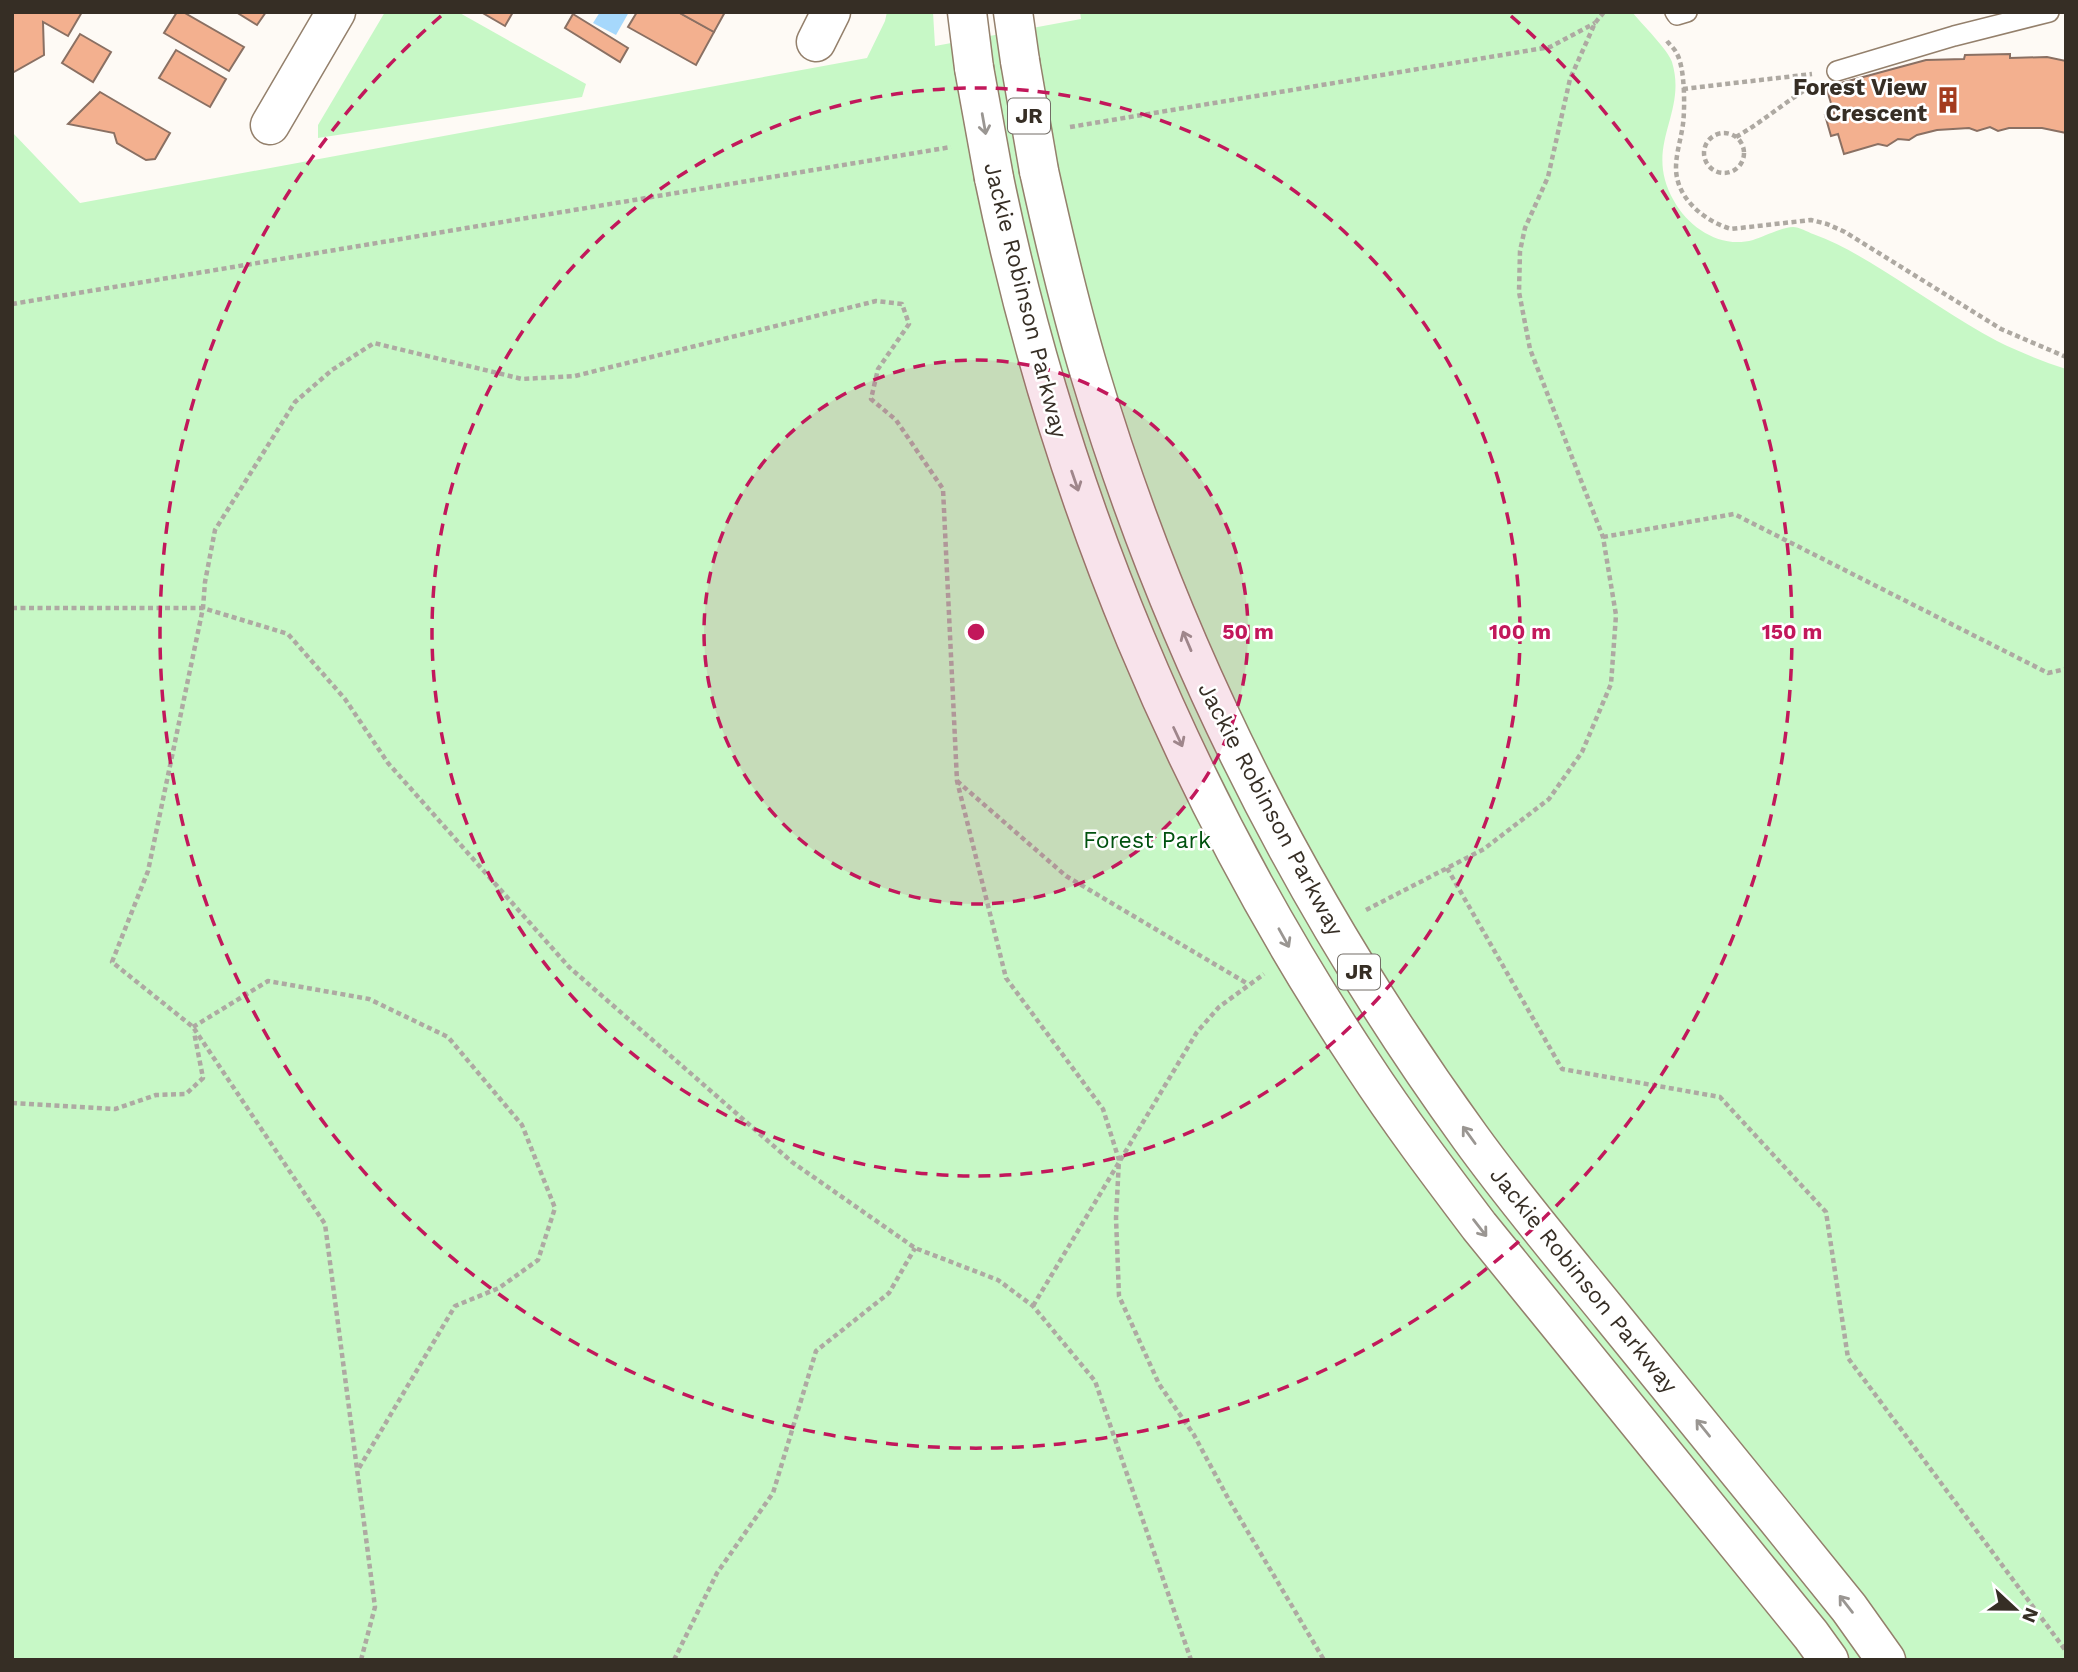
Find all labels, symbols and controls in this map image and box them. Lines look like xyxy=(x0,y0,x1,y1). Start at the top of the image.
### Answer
place label: Forest View Crescent xyxy=(1793,74,1927,127)
building icon: Forest View Crescent xyxy=(1933,85,1963,115)
road number: JR xyxy=(1008,99,1050,134)
one-way arrow xyxy=(978,112,991,134)
street label: Jackie Robinson Parkway xyxy=(978,160,1073,441)
one-way arrow xyxy=(1070,469,1082,491)
text: 50 m xyxy=(1222,619,1274,644)
text: 100 m xyxy=(1489,619,1551,644)
text: 150 m xyxy=(1762,619,1822,644)
centre of rings xyxy=(964,620,988,644)
one-way arrow xyxy=(1179,630,1192,652)
street label: Jackie Robinson Parkway xyxy=(1192,678,1349,941)
one-way arrow xyxy=(1172,726,1186,747)
park label: Forest Park xyxy=(1083,827,1211,854)
one-way arrow xyxy=(1277,928,1291,948)
road number: JR xyxy=(1338,954,1380,990)
one-way arrow xyxy=(1461,1126,1476,1145)
street label: Jackie Robinson Parkway xyxy=(1484,1162,1683,1399)
one-way arrow xyxy=(1473,1218,1488,1237)
one-way arrow xyxy=(1695,1419,1710,1437)
north arrow xyxy=(1980,1574,2050,1644)
one-way arrow xyxy=(1838,1596,1853,1614)
text: N xyxy=(2017,1604,2044,1626)

